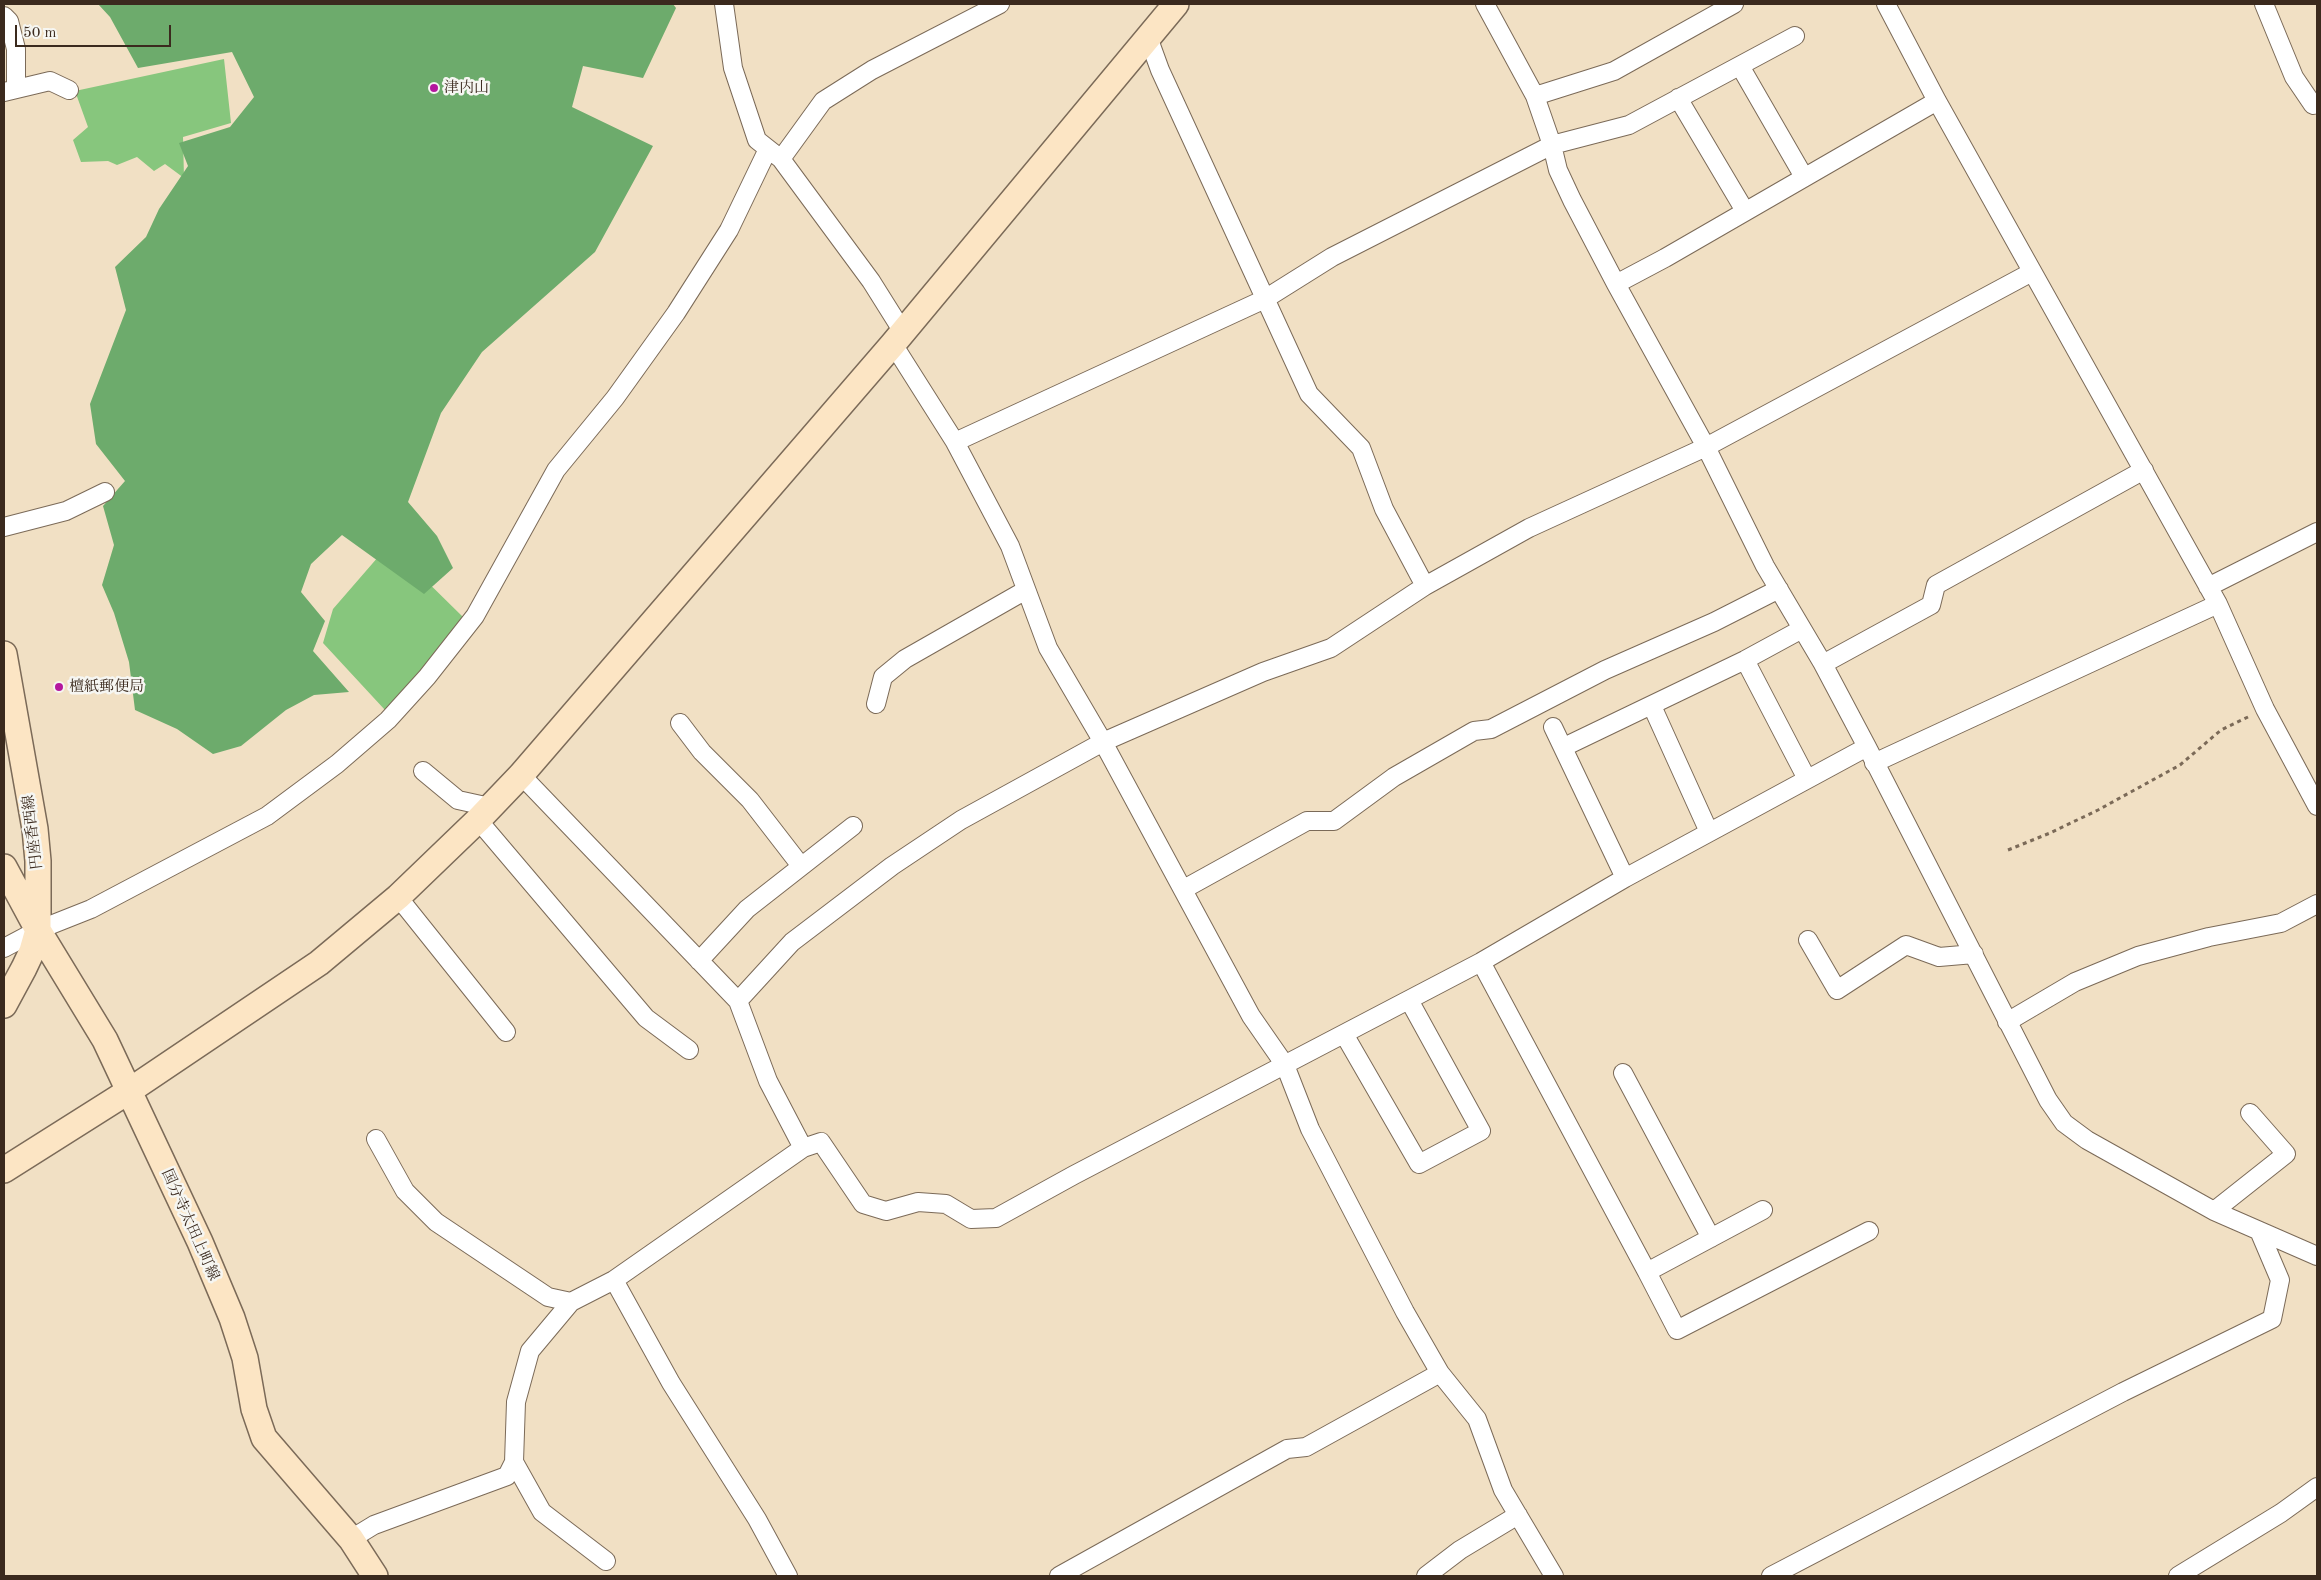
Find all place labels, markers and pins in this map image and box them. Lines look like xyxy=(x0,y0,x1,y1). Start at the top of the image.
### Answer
place label: 津内山 xyxy=(444,79,489,97)
marker: 津内山 xyxy=(428,82,440,94)
place label: 檀紙郵便局 xyxy=(69,678,144,696)
marker: 檀紙郵便局 xyxy=(53,681,65,693)

